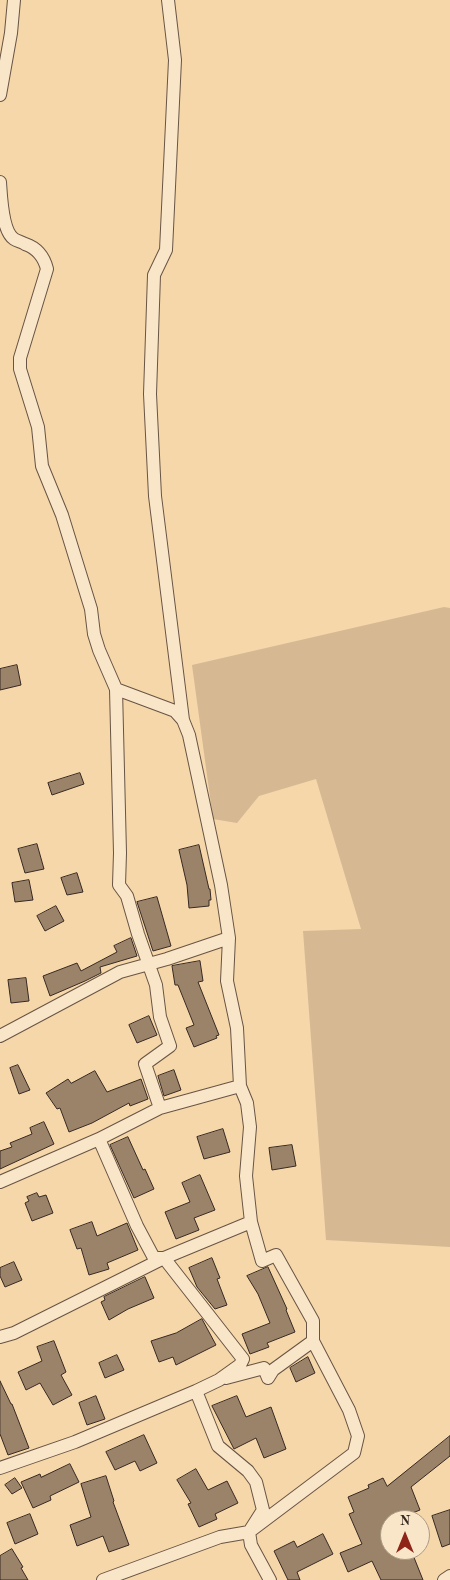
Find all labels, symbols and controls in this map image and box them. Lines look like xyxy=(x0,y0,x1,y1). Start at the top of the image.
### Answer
north arrow xyxy=(380,1510,430,1560)
text: N xyxy=(400,1514,410,1528)

